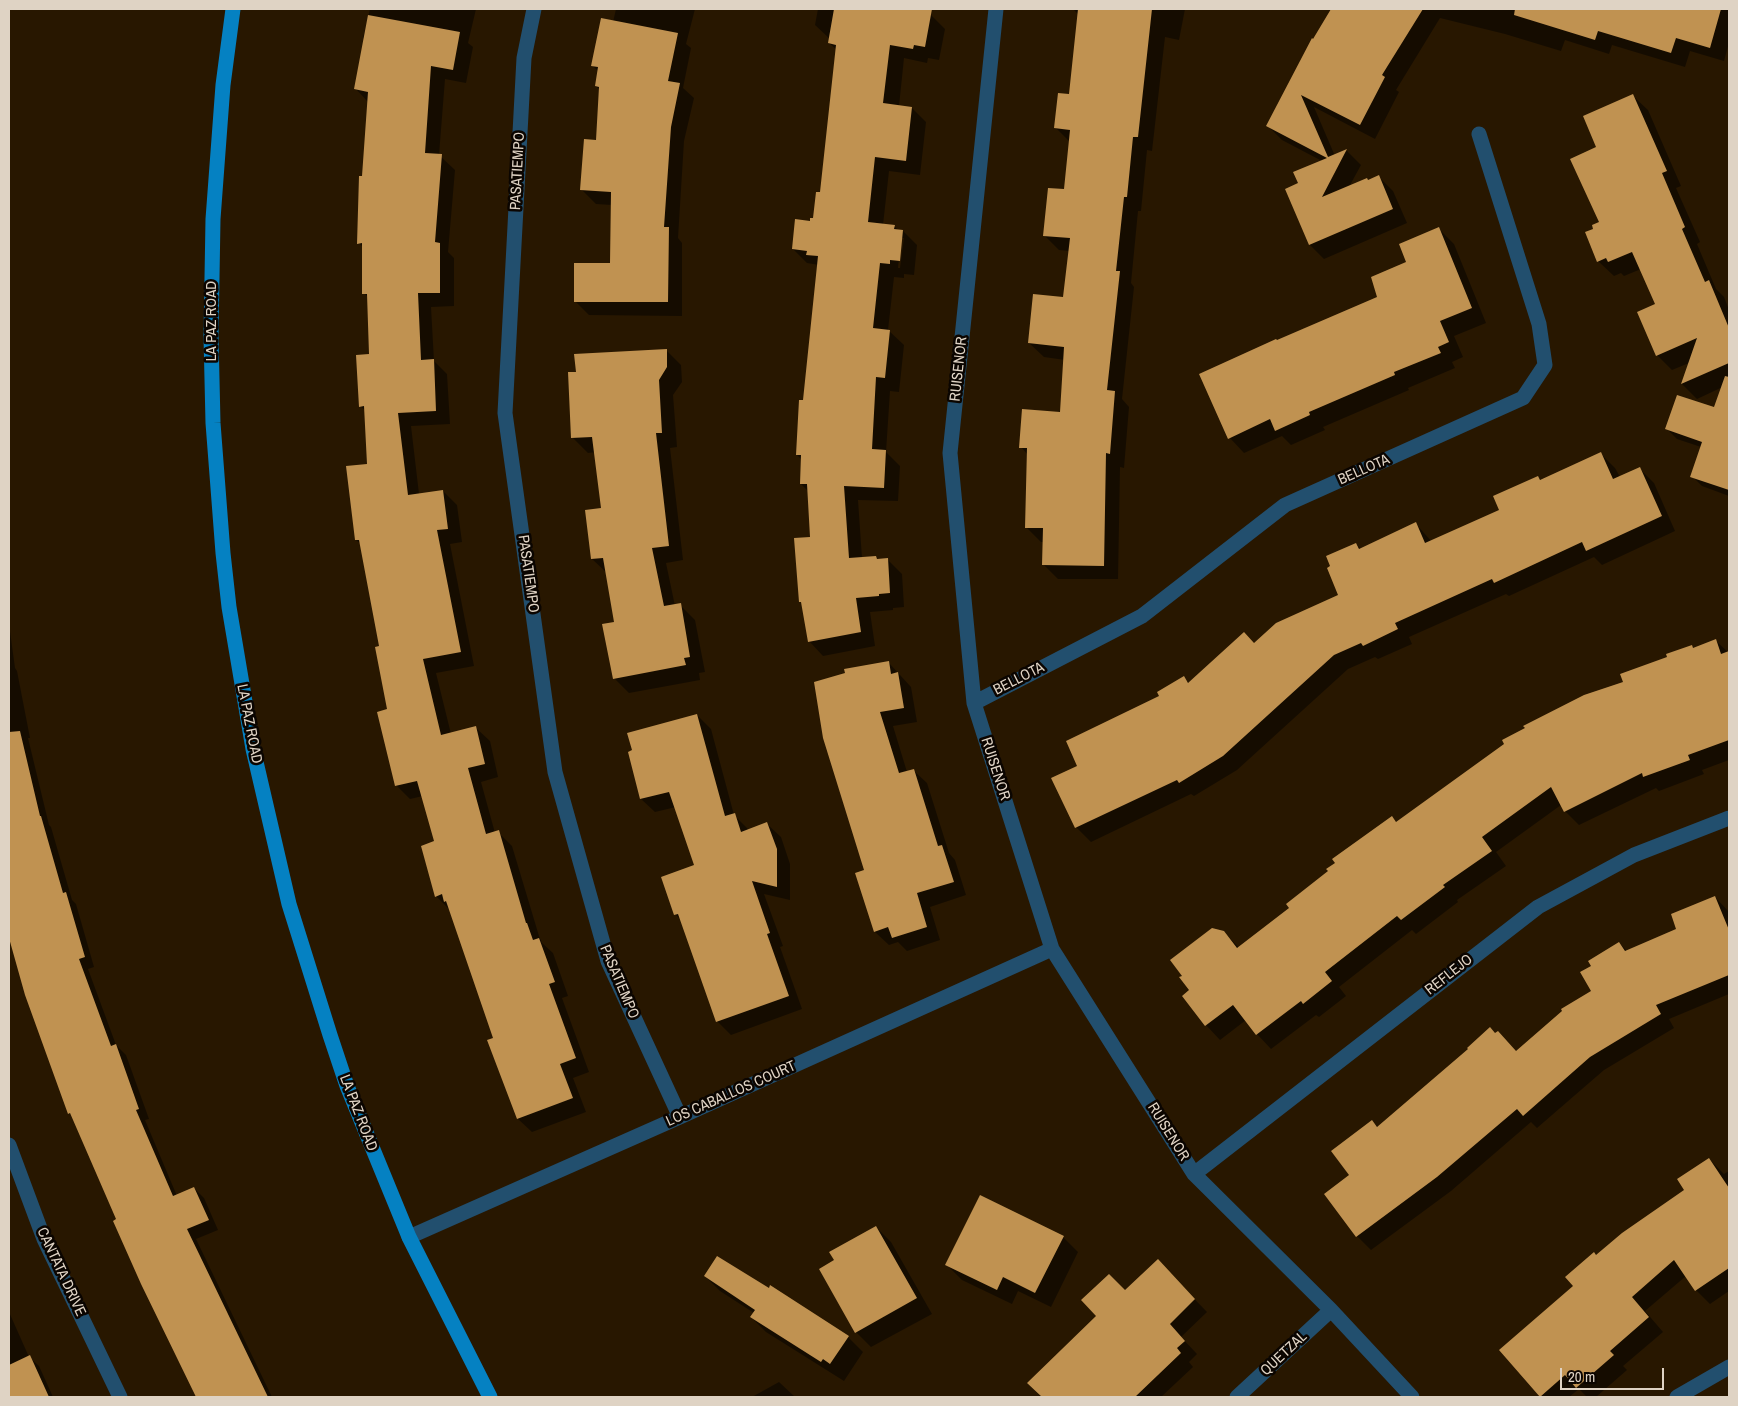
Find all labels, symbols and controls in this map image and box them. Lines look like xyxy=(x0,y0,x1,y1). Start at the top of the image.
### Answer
street label: PASATIEMPO xyxy=(507,131,529,211)
street label: LA PAZ ROAD xyxy=(203,281,221,361)
street label: RUISENOR xyxy=(947,336,971,402)
street label: BELLOTA xyxy=(1335,451,1393,489)
street label: PASATIEMPO xyxy=(514,534,542,614)
street label: BELLOTA xyxy=(991,659,1047,699)
street label: LA PAZ ROAD xyxy=(232,683,266,765)
street label: RUISENOR xyxy=(976,735,1014,803)
street label: PASATIEMPO xyxy=(595,943,643,1021)
street label: REFLEJO xyxy=(1422,951,1476,999)
street label: LOS CABALLOS COURT xyxy=(663,1057,799,1131)
street label: LA PAZ ROAD xyxy=(335,1072,381,1154)
street label: RUISENOR xyxy=(1143,1100,1193,1164)
street label: CANTATA DRIVE xyxy=(33,1225,89,1319)
street label: QUETZAL xyxy=(1257,1328,1311,1380)
scale bar xyxy=(1563,1358,1667,1390)
text: 20 m xyxy=(1568,1366,1595,1387)

